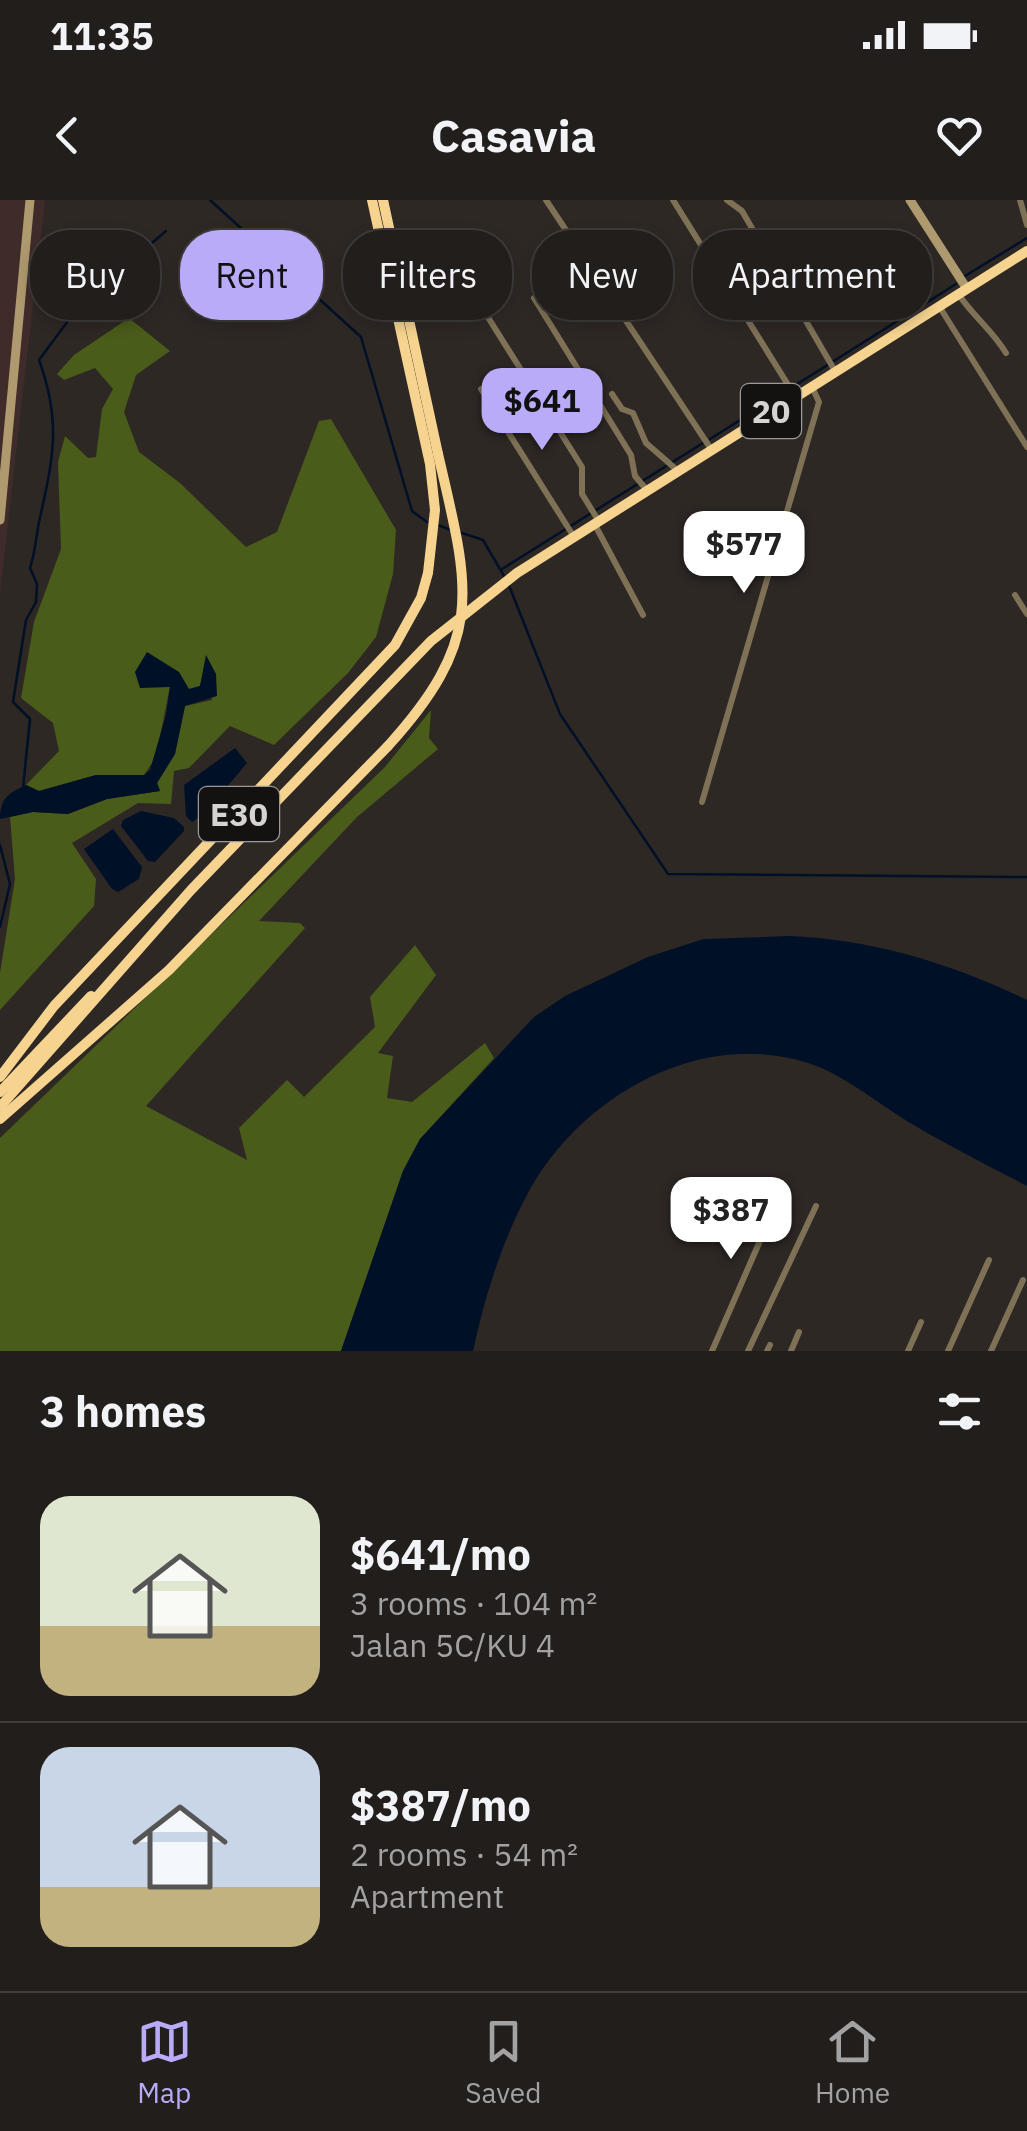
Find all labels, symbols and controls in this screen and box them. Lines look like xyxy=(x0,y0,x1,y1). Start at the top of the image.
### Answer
text: 11:35 xyxy=(50,11,154,60)
text: Casavia xyxy=(431,106,596,164)
icon: back xyxy=(40,108,95,163)
icon: heart xyxy=(932,108,987,163)
chip: Buy xyxy=(30,230,160,320)
chip: Rent xyxy=(180,230,323,320)
chip: Filters xyxy=(343,230,512,320)
chip: New xyxy=(532,230,673,320)
chip: Apartment xyxy=(693,230,932,320)
pin: $641 xyxy=(483,368,601,453)
text: $641 xyxy=(504,379,580,421)
road number: 20 xyxy=(741,384,801,438)
pin: $577 xyxy=(685,511,803,596)
text: $577 xyxy=(706,522,782,564)
road number: E30 xyxy=(199,787,279,841)
pin: $387 xyxy=(672,1177,790,1262)
text: $387 xyxy=(693,1188,769,1230)
text: 3 homes xyxy=(40,1384,206,1439)
icon: filters xyxy=(932,1384,987,1439)
text: $641/mo xyxy=(350,1527,531,1582)
icon: home xyxy=(120,1536,240,1656)
text: 3 rooms · 104 m² xyxy=(350,1582,597,1624)
text: Jalan 5C/KU 4 xyxy=(350,1624,555,1666)
text: $387/mo xyxy=(350,1778,531,1833)
icon: home xyxy=(120,1787,240,1907)
text: 2 rooms · 54 m² xyxy=(350,1833,578,1875)
text: Apartment xyxy=(350,1875,504,1917)
tab: Map xyxy=(137,2014,192,2111)
tab: Saved xyxy=(465,2014,541,2111)
tab: Home xyxy=(815,2014,890,2111)

